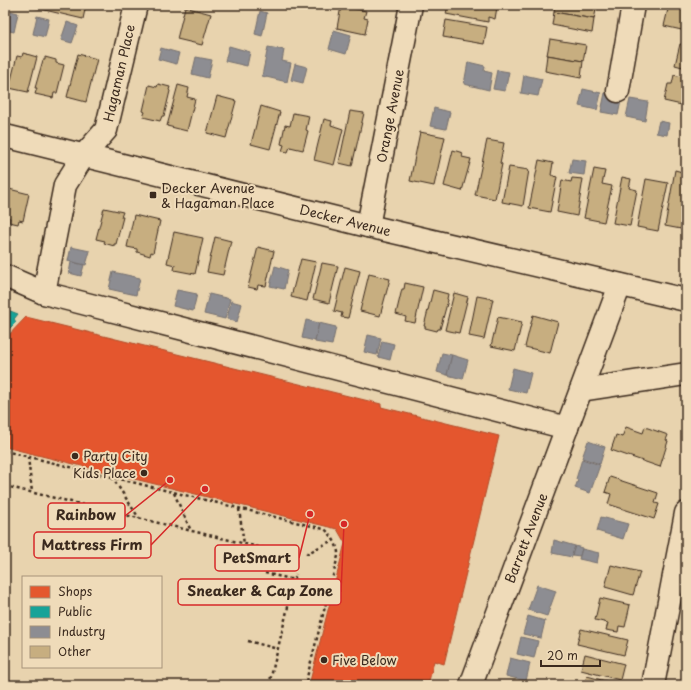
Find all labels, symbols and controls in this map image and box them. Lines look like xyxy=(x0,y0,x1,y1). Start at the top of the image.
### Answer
street label: Hagaman Place xyxy=(98,22,139,123)
street label: Orange Avenue xyxy=(371,68,408,164)
place label: Decker Avenue & Hagaman Place xyxy=(161,178,275,212)
marker: Decker Avenue & Hagaman Place xyxy=(148,190,158,200)
street label: Decker Avenue xyxy=(297,199,393,240)
place label: Party City xyxy=(83,446,148,465)
marker: Party City xyxy=(70,451,80,461)
place label: Kids Place xyxy=(73,463,136,482)
marker: Kids Place xyxy=(139,468,149,478)
street label: Barrett Avenue xyxy=(500,490,551,586)
callout: Rainbow xyxy=(48,503,125,529)
text: Rainbow xyxy=(56,504,116,525)
callout: Mattress Firm xyxy=(34,532,151,558)
text: Mattress Firm xyxy=(42,534,142,555)
callout: PetSmart xyxy=(215,545,299,571)
text: PetSmart xyxy=(223,547,291,568)
legend xyxy=(22,576,162,668)
callout: Sneaker & Cap Zone xyxy=(178,579,341,605)
text: Sneaker & Cap Zone xyxy=(187,580,333,601)
text: Shops xyxy=(58,582,93,600)
text: Public xyxy=(58,602,92,620)
text: Industry xyxy=(58,622,106,640)
text: Other xyxy=(58,642,91,660)
scale bar xyxy=(541,642,600,668)
text: 20 m xyxy=(547,646,578,664)
place label: Five Below xyxy=(332,650,397,669)
marker: Five Below xyxy=(319,655,329,665)

